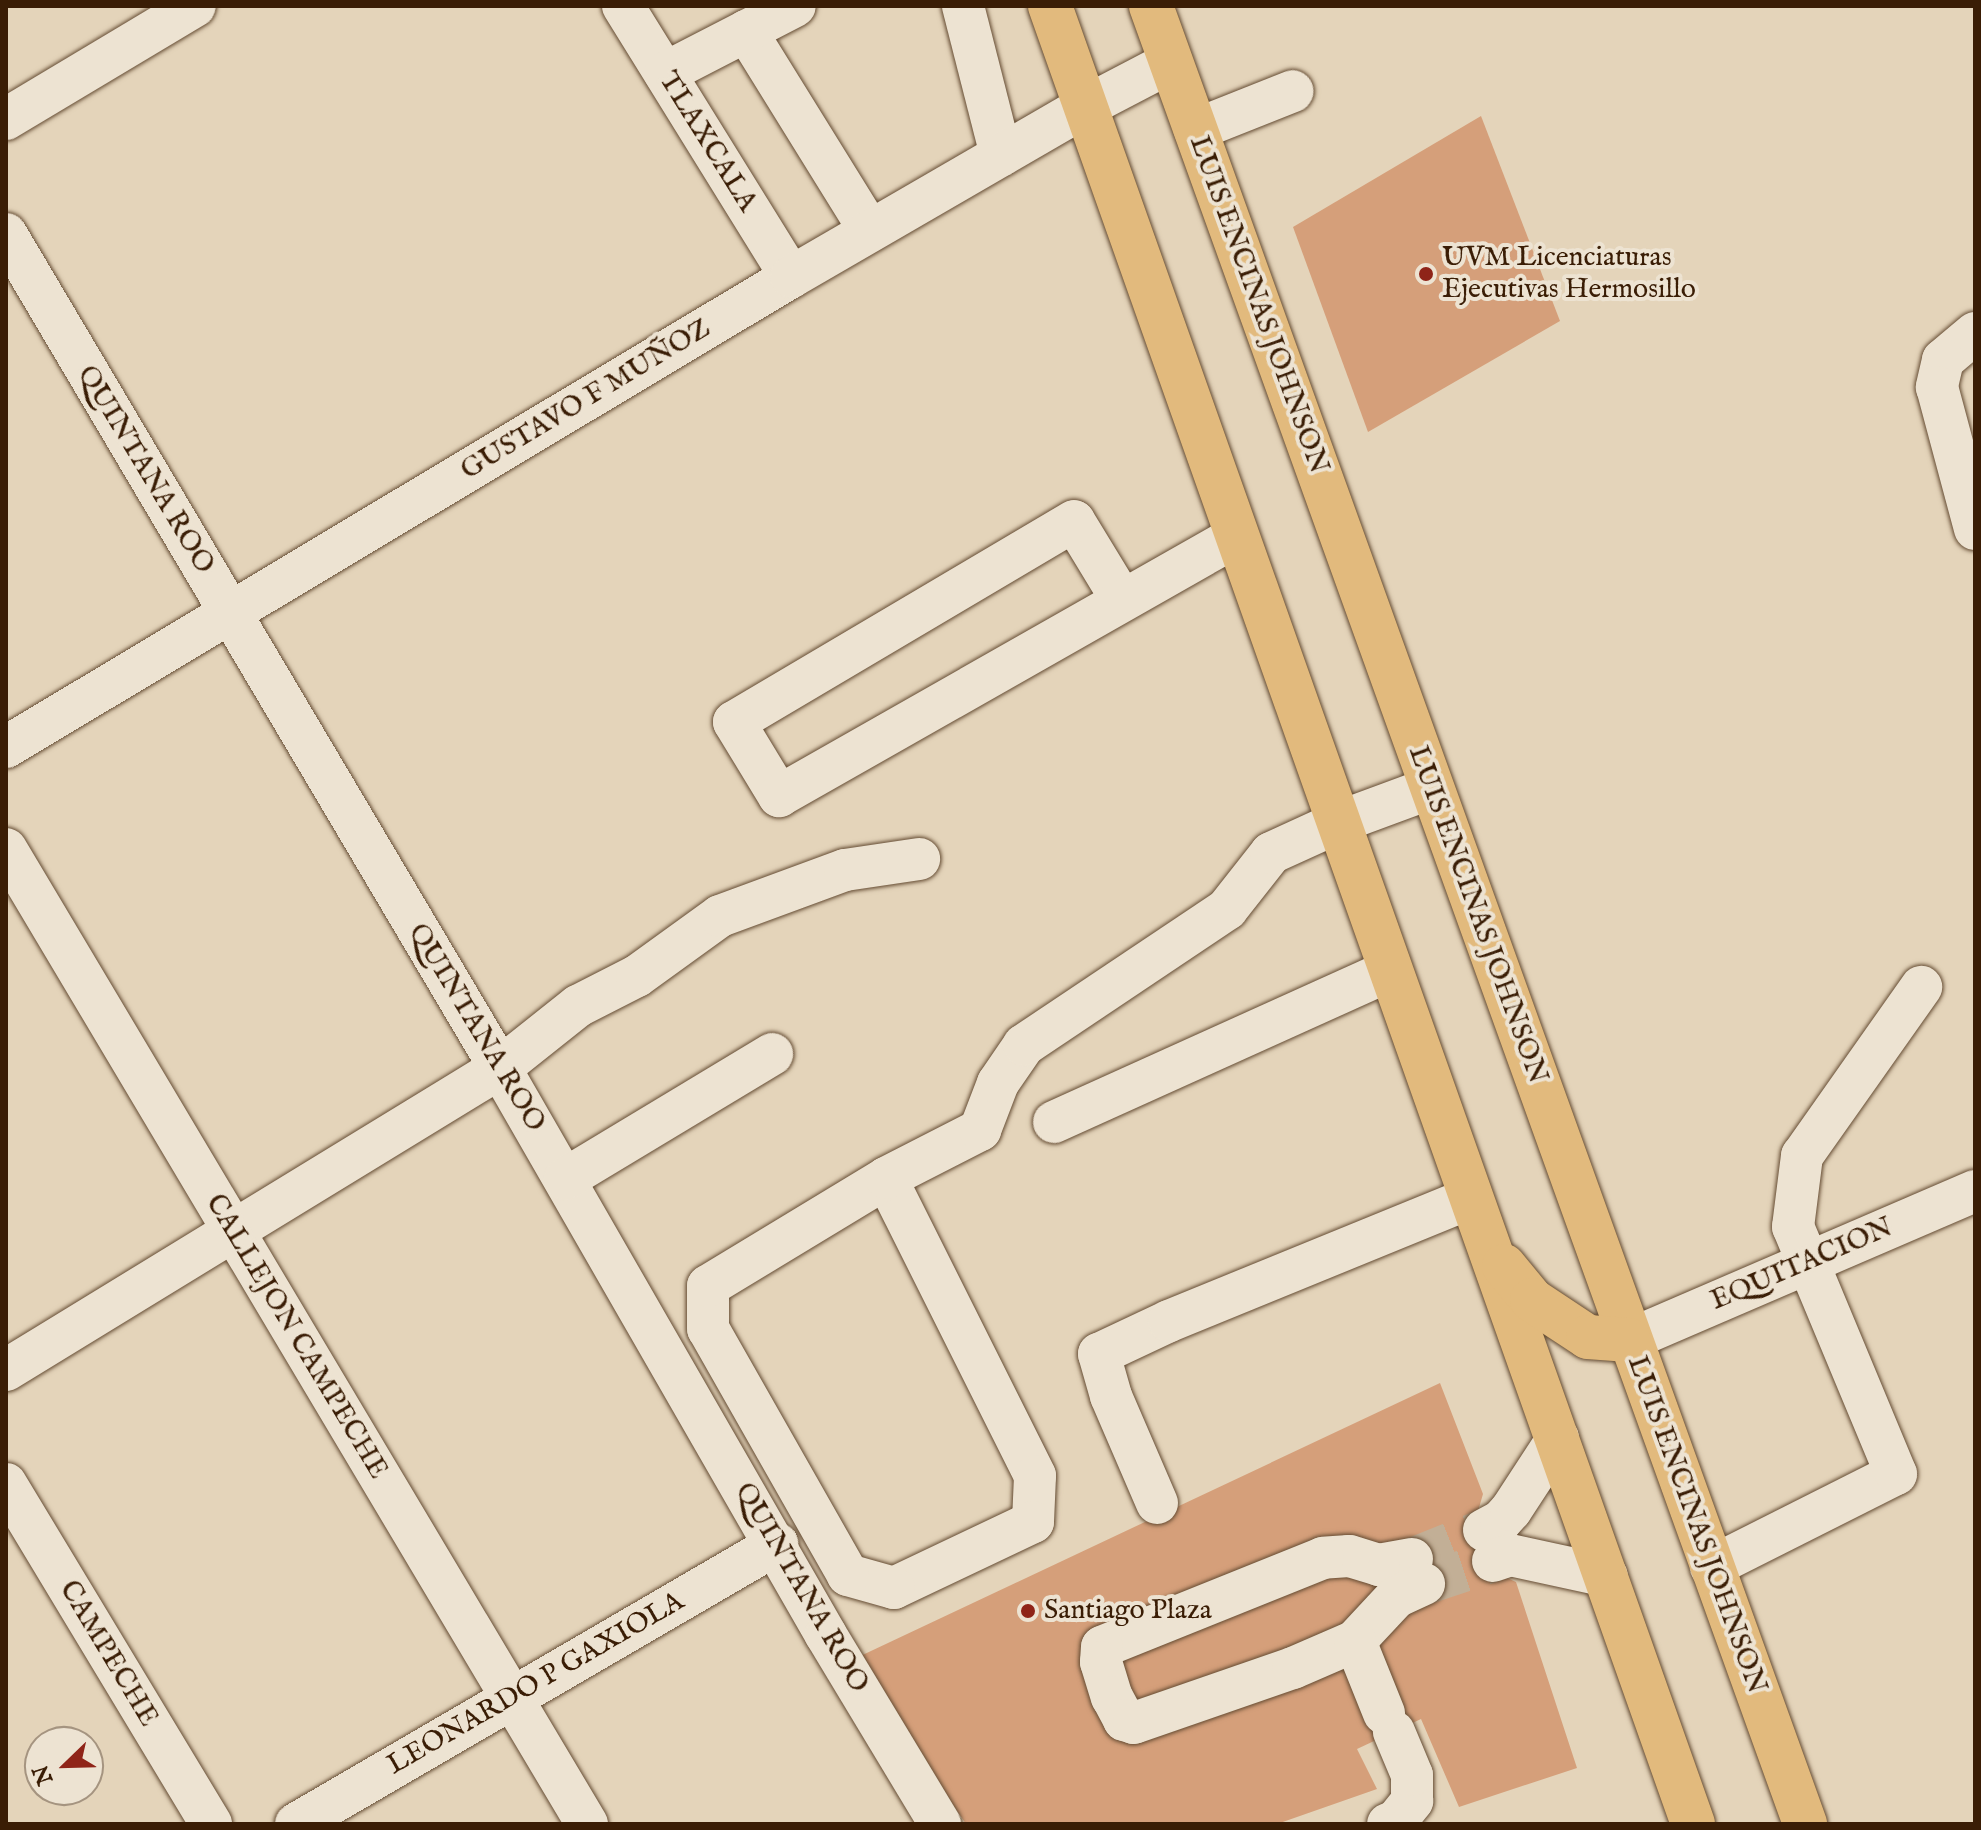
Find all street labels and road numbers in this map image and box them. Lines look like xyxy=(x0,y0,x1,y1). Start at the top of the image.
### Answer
street label: TLAXCALA xyxy=(651,66,763,218)
street label: LUIS ENCINAS JOHNSON xyxy=(1181,131,1335,479)
street label: GUSTAVO F MUÑOZ xyxy=(455,312,717,488)
street label: QUINTANA ROO xyxy=(70,360,220,580)
street label: LUIS ENCINAS JOHNSON xyxy=(1400,741,1554,1089)
street label: QUINTANA ROO xyxy=(401,918,551,1138)
street label: CALLEJON CAMPECHE xyxy=(198,1189,394,1485)
street label: EQUITACION xyxy=(1706,1211,1898,1319)
street label: LUIS ENCINAS JOHNSON xyxy=(1619,1351,1773,1699)
street label: QUINTANA ROO xyxy=(727,1477,875,1699)
street label: CAMPECHE xyxy=(51,1575,165,1733)
street label: LEONARDO P GAXIOLA xyxy=(382,1585,690,1783)

